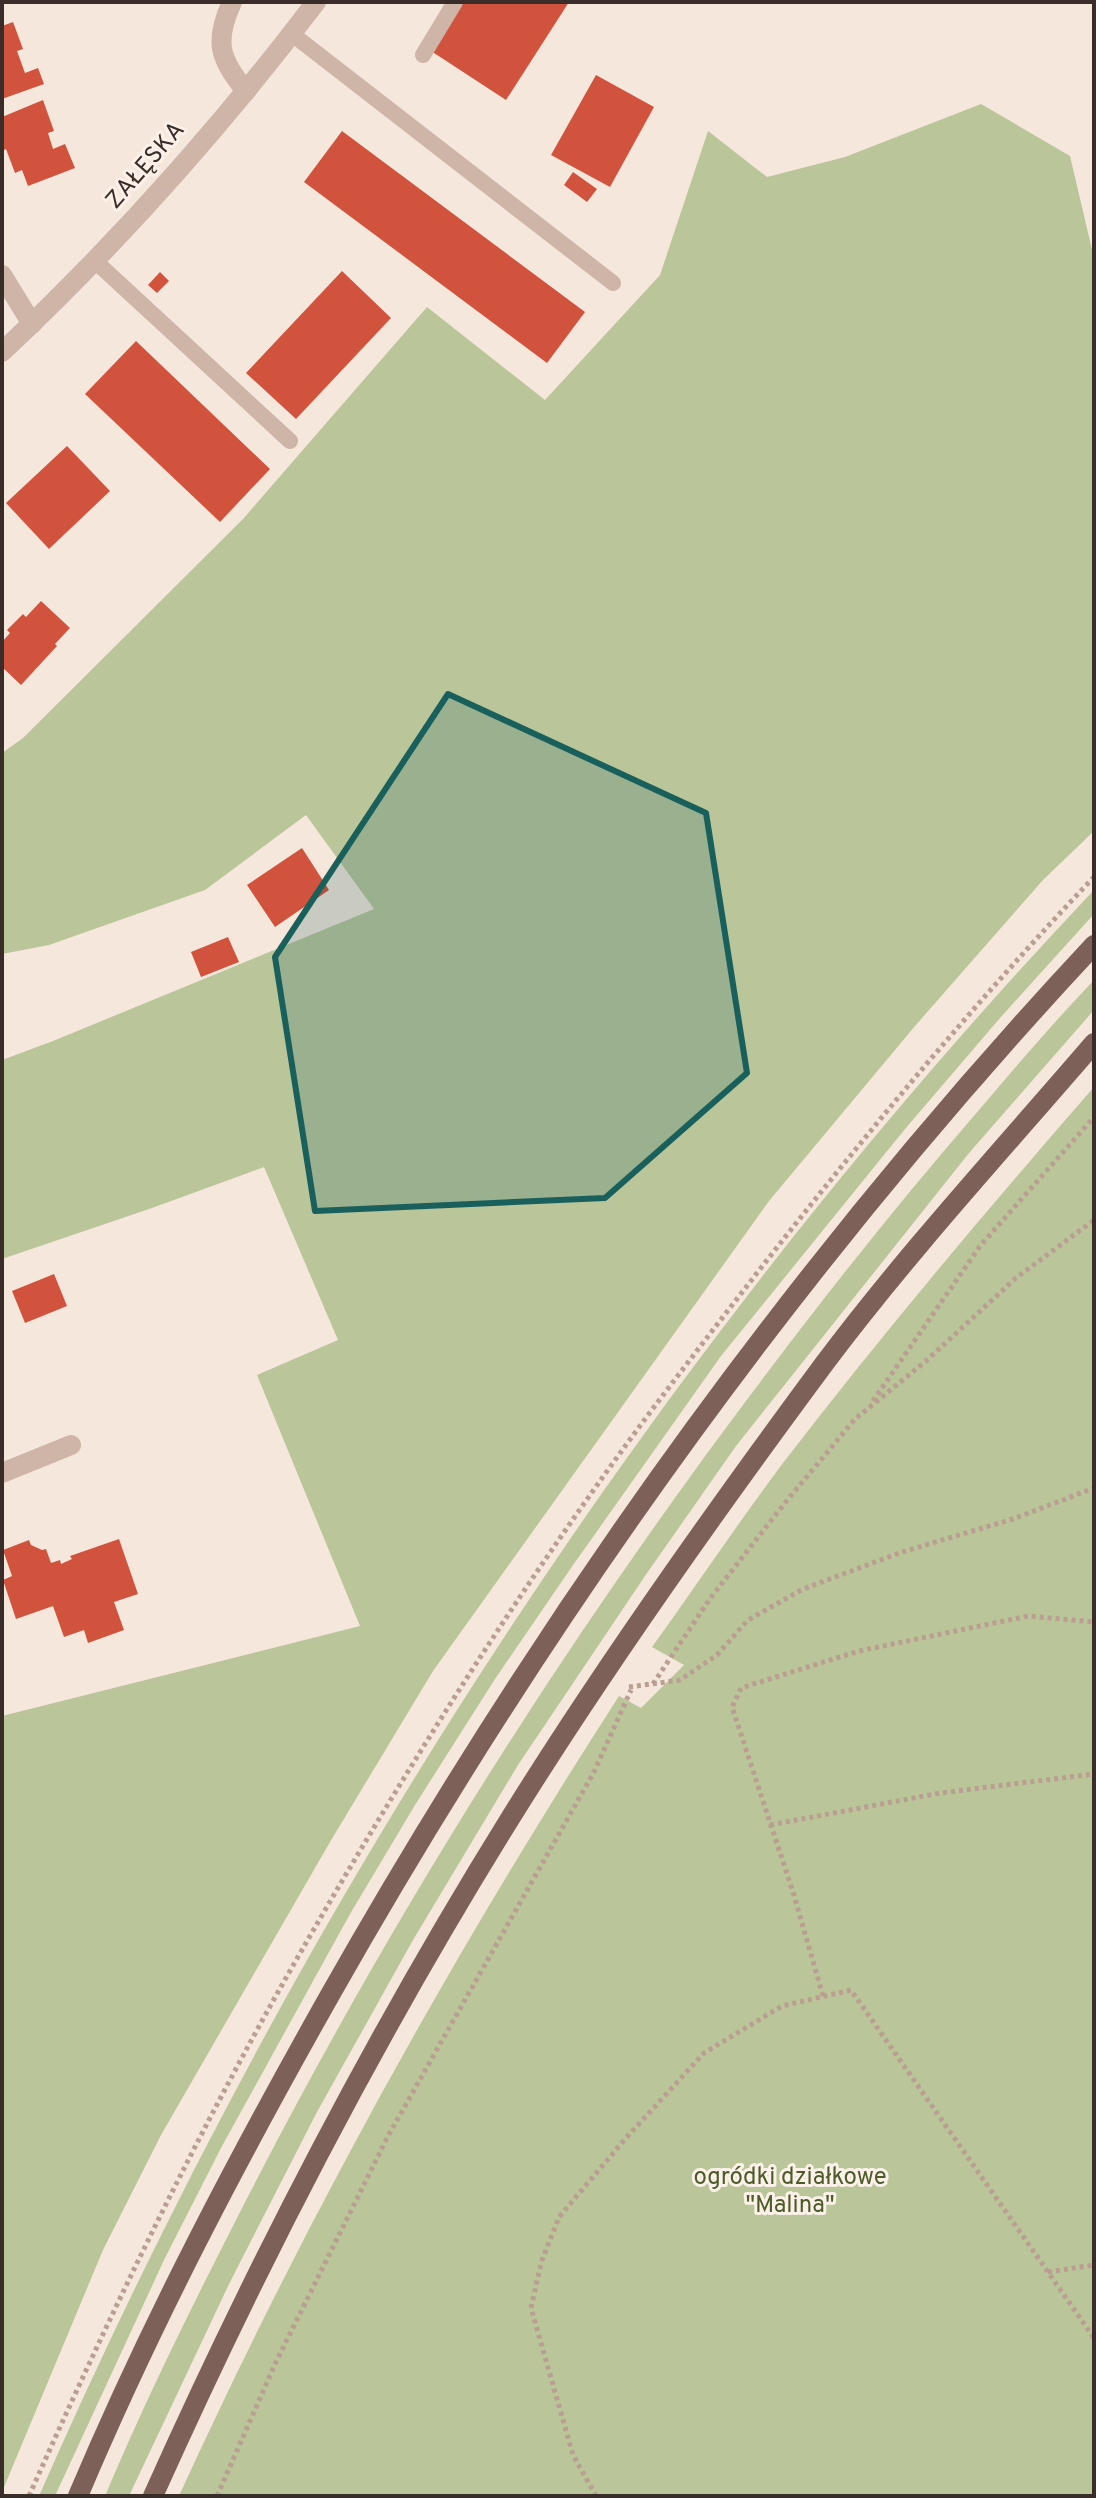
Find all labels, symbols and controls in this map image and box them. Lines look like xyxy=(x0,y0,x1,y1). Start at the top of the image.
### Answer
street label: ZAŁĘSKA xyxy=(100,116,192,216)
park label: ogródki działkowe "Malina" xyxy=(693,2163,887,2221)

